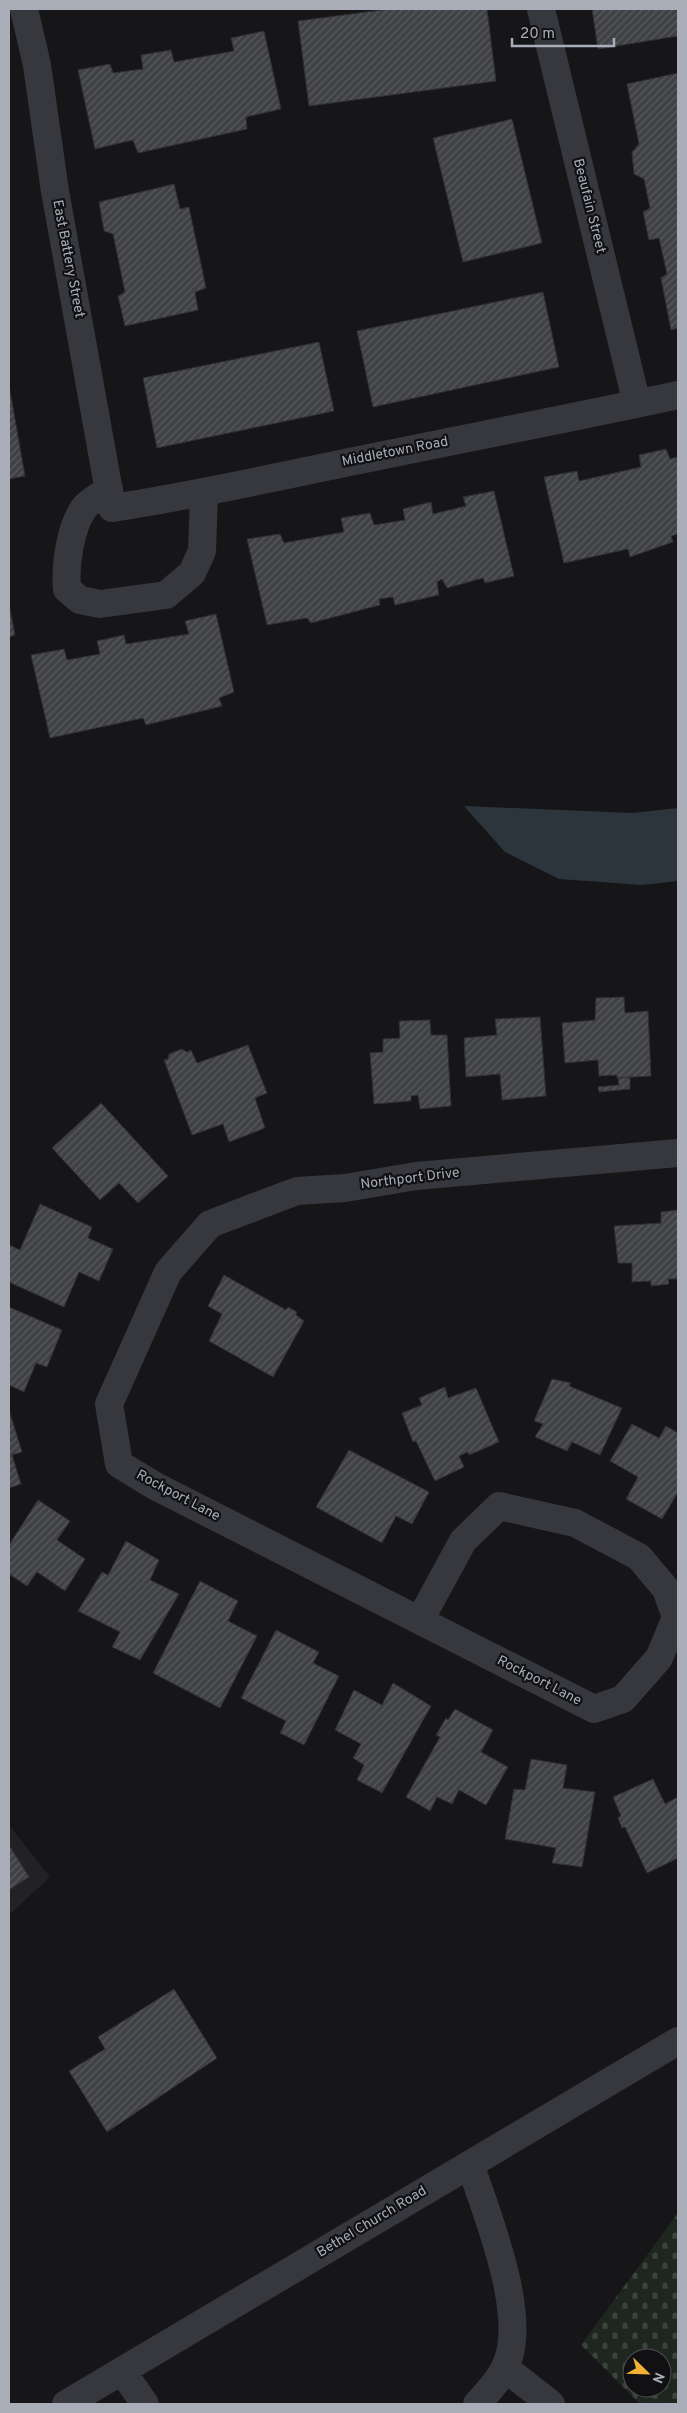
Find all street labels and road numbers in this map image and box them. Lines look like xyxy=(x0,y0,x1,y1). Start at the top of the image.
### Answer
street label: Beaufain Street xyxy=(569,157,609,255)
street label: East Battery Street xyxy=(48,199,88,319)
street label: Middletown Road xyxy=(340,433,450,471)
street label: Northport Drive xyxy=(359,1164,461,1194)
street label: Rockport Lane xyxy=(133,1467,223,1525)
street label: Rockport Lane xyxy=(494,1652,584,1710)
street label: Bethel Church Road xyxy=(314,2183,430,2261)

